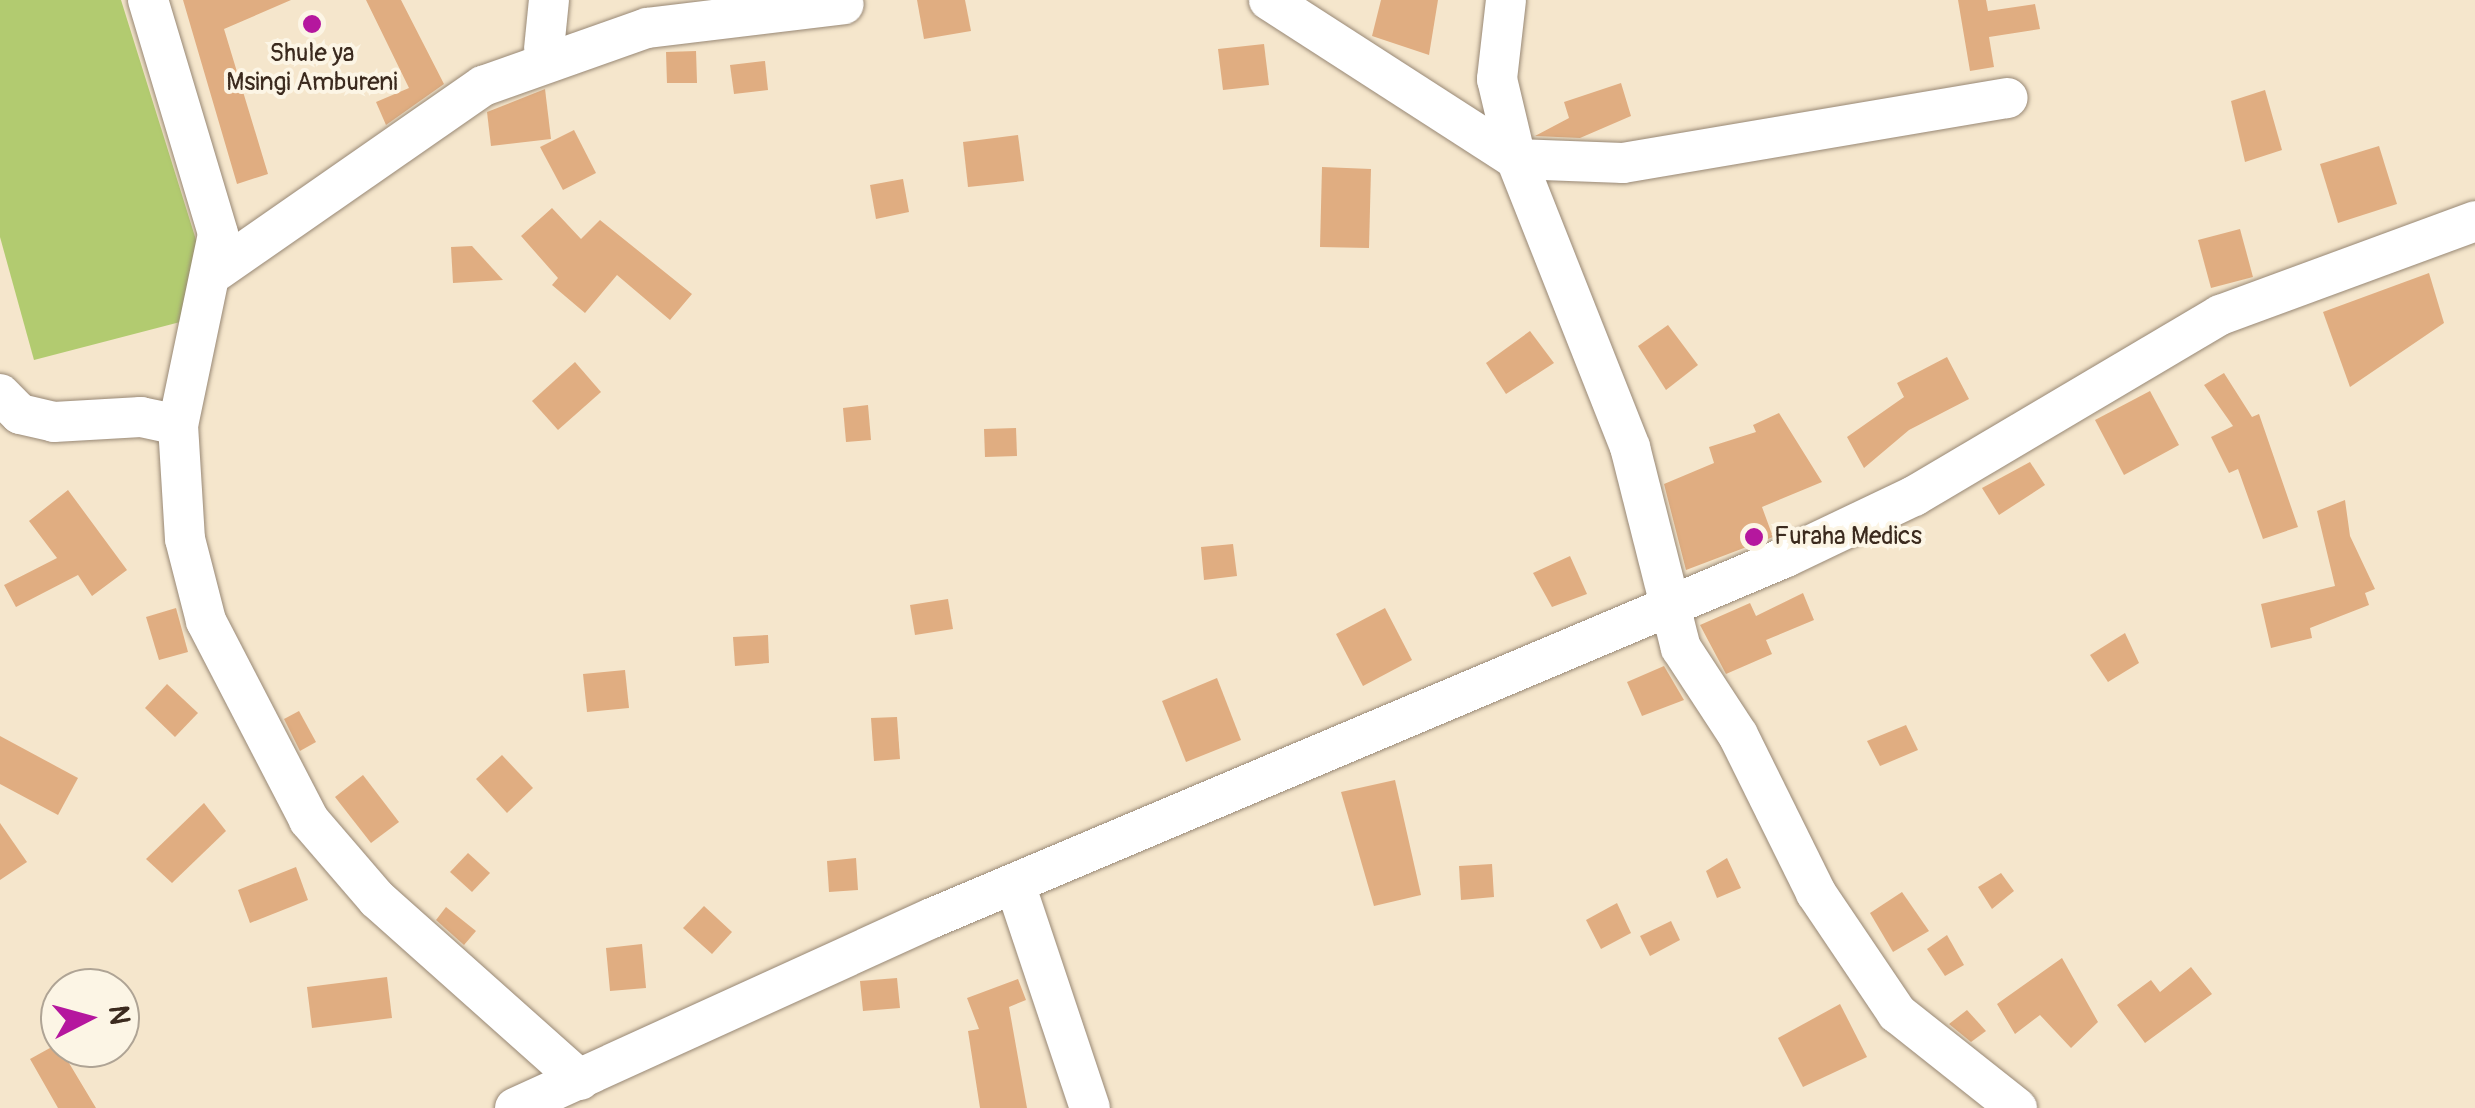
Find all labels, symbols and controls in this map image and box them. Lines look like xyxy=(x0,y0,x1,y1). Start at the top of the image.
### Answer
marker: Shule ya Msingi Ambureni xyxy=(301,13,323,35)
place label: Shule ya Msingi Ambureni xyxy=(226,40,398,99)
place label: Furaha Medics xyxy=(1774,522,1922,552)
marker: Furaha Medics xyxy=(1743,526,1765,548)
north arrow xyxy=(40,968,140,1068)
text: N xyxy=(100,1004,137,1026)

